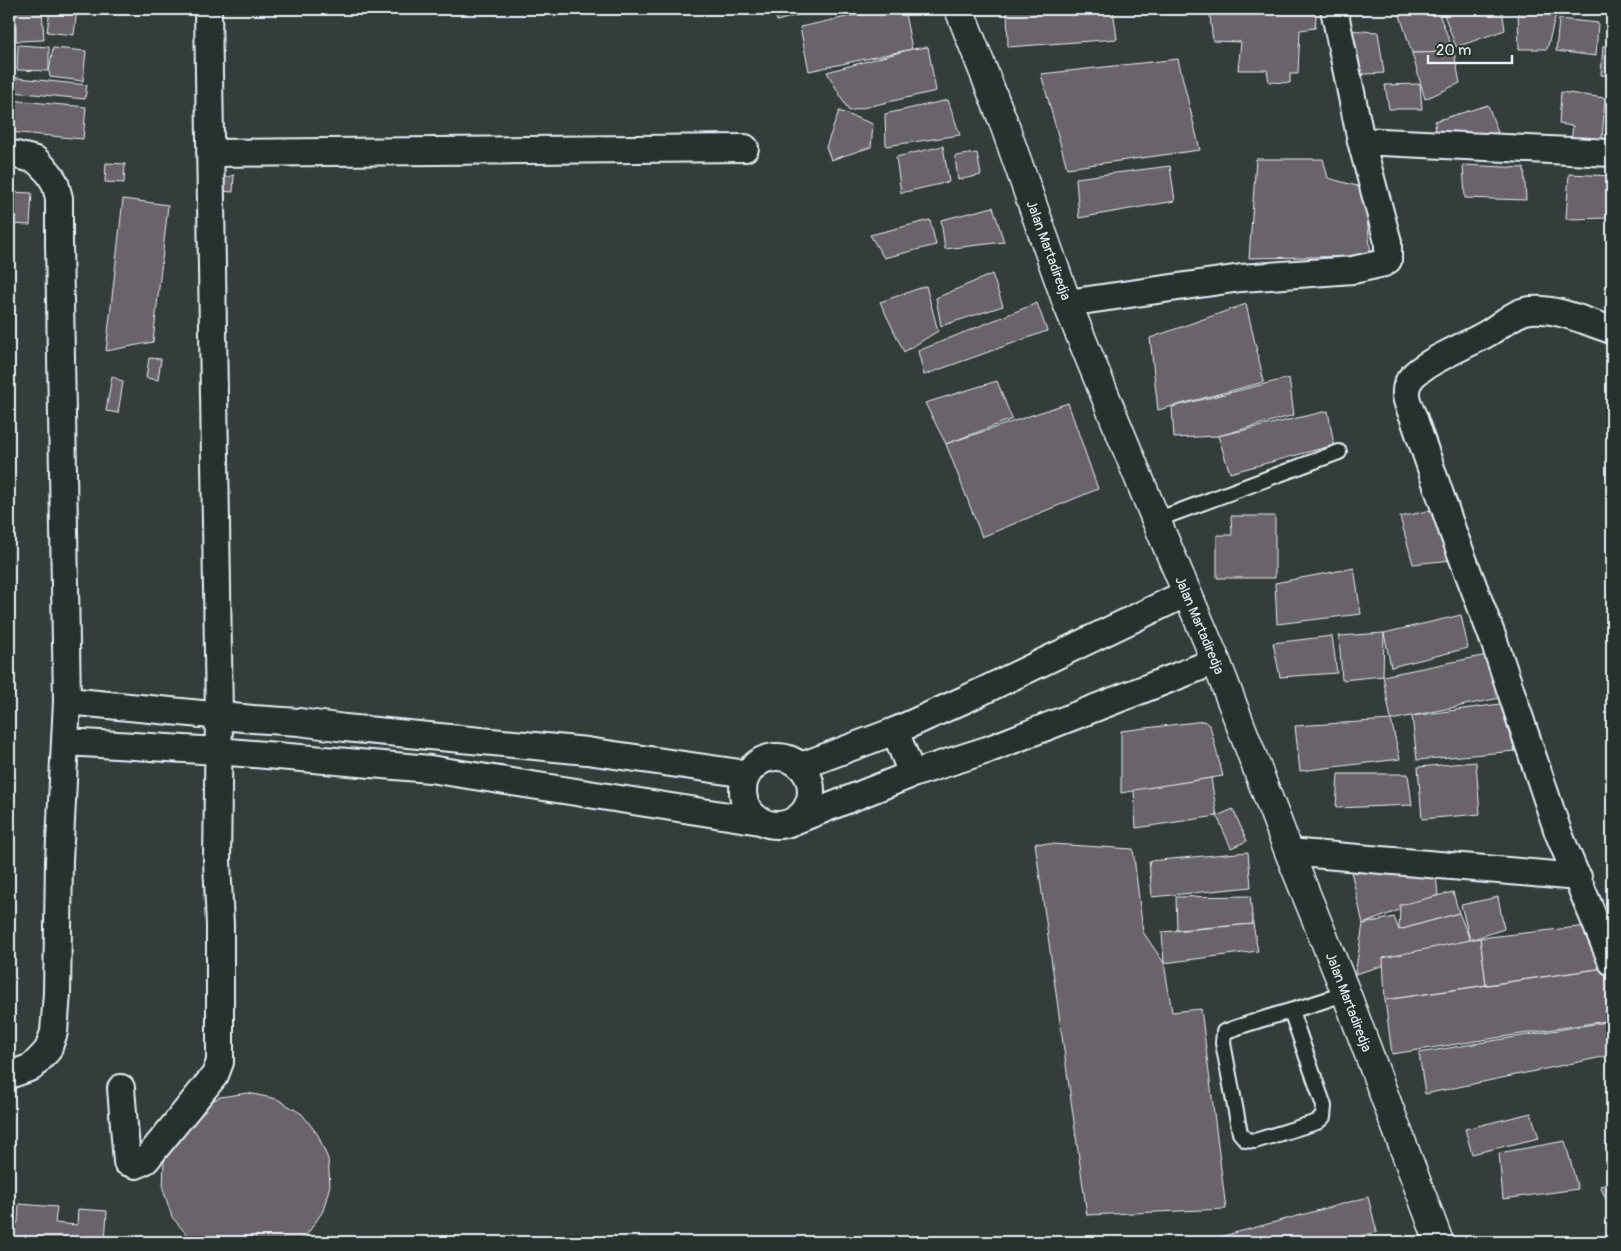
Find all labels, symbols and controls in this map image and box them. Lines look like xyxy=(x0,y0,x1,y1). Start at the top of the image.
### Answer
scale bar xyxy=(1428,32,1512,64)
text: 20 m xyxy=(1436,41,1471,60)
street label: Jalan Martadiredja xyxy=(1023,198,1074,302)
street label: Jalan Martadiredja xyxy=(1171,574,1228,677)
street label: Jalan Martadiredja xyxy=(1322,950,1375,1054)

